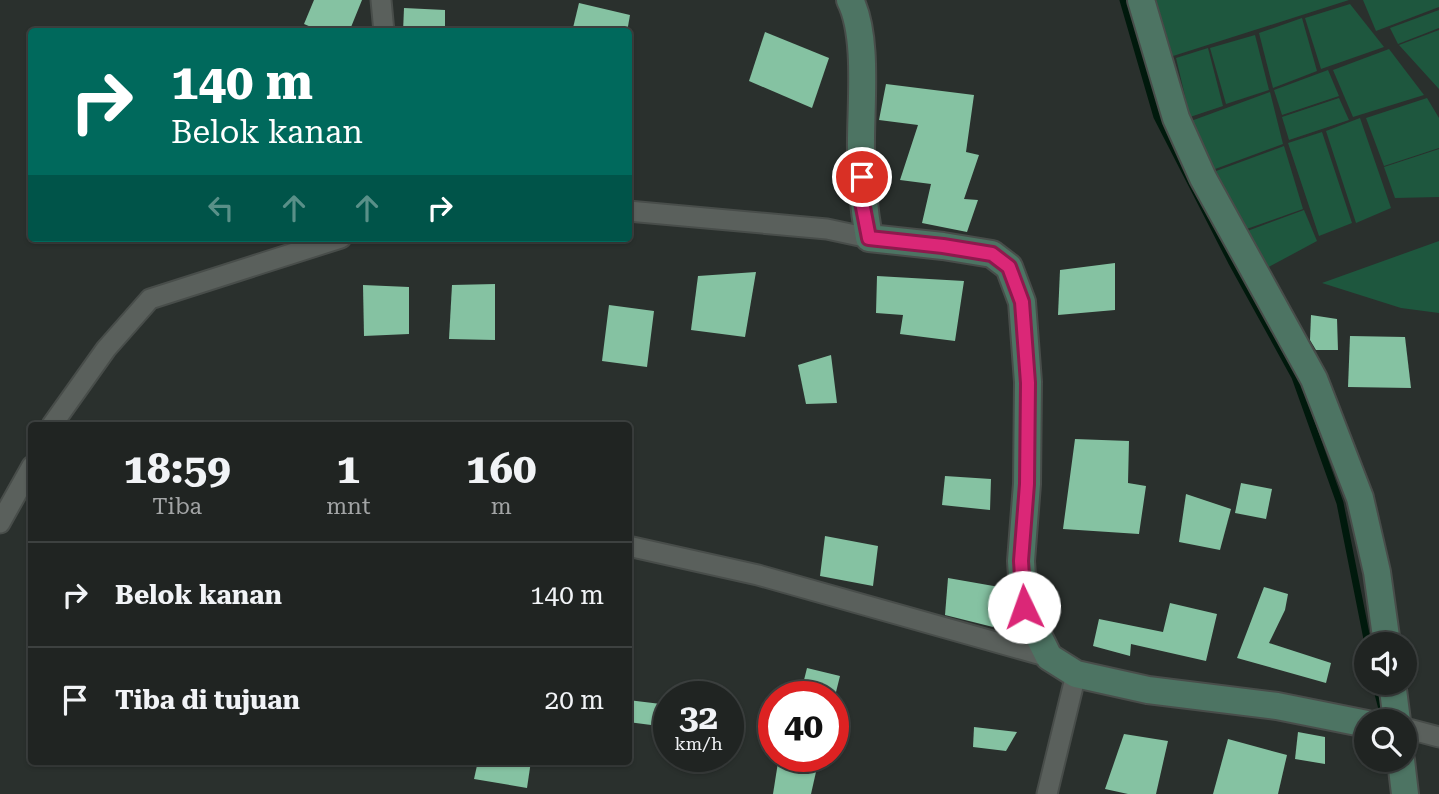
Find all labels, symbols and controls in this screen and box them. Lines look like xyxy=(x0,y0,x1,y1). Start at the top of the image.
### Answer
text: 140 m xyxy=(171,54,313,111)
icon: right xyxy=(56,56,147,147)
text: Belok kanan xyxy=(171,113,363,151)
pin xyxy=(832,147,892,207)
icon: arrive xyxy=(843,158,881,196)
icon: left xyxy=(202,189,240,227)
icon: ahead xyxy=(275,189,313,227)
icon: ahead xyxy=(348,189,386,227)
icon: right xyxy=(421,189,459,227)
text: 18:59 xyxy=(123,444,231,493)
text: 1 xyxy=(337,444,360,493)
text: 160 xyxy=(466,444,537,493)
text: Tiba xyxy=(152,493,202,520)
text: mnt xyxy=(326,493,371,520)
text: m xyxy=(491,493,512,520)
position arrow xyxy=(987,570,1061,644)
icon: right xyxy=(56,576,94,614)
text: Belok kanan xyxy=(115,580,282,610)
text: 140 m xyxy=(530,580,604,610)
map controls xyxy=(1354,632,1417,772)
button: sound xyxy=(1354,632,1417,695)
icon: arrive xyxy=(56,681,94,719)
speed limit sign: 40 xyxy=(758,681,849,772)
text: Tiba di tujuan xyxy=(115,685,300,715)
text: 20 m xyxy=(545,685,604,715)
text: 32 xyxy=(679,697,718,738)
button: search xyxy=(1354,709,1417,772)
text: km/h xyxy=(674,733,723,754)

